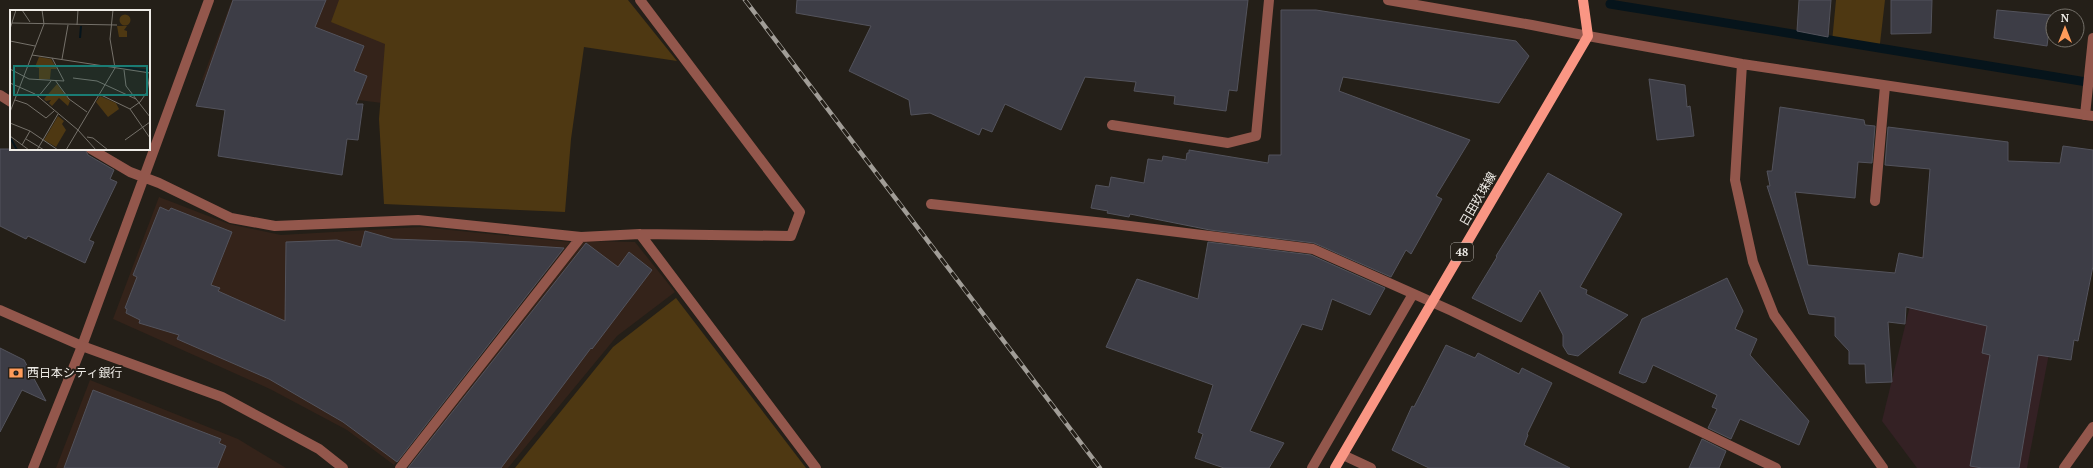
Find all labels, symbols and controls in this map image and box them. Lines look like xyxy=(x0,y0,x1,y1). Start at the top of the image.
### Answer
north arrow xyxy=(2045,8,2085,48)
inset map xyxy=(10,10,150,150)
text: N xyxy=(2061,11,2070,25)
street label: 日田玖珠線 xyxy=(1456,169,1499,228)
road number: 48 xyxy=(1451,243,1473,261)
bank icon: 西日本シティ銀行 xyxy=(8,365,24,381)
place label: 西日本シティ銀行 xyxy=(27,365,122,380)

